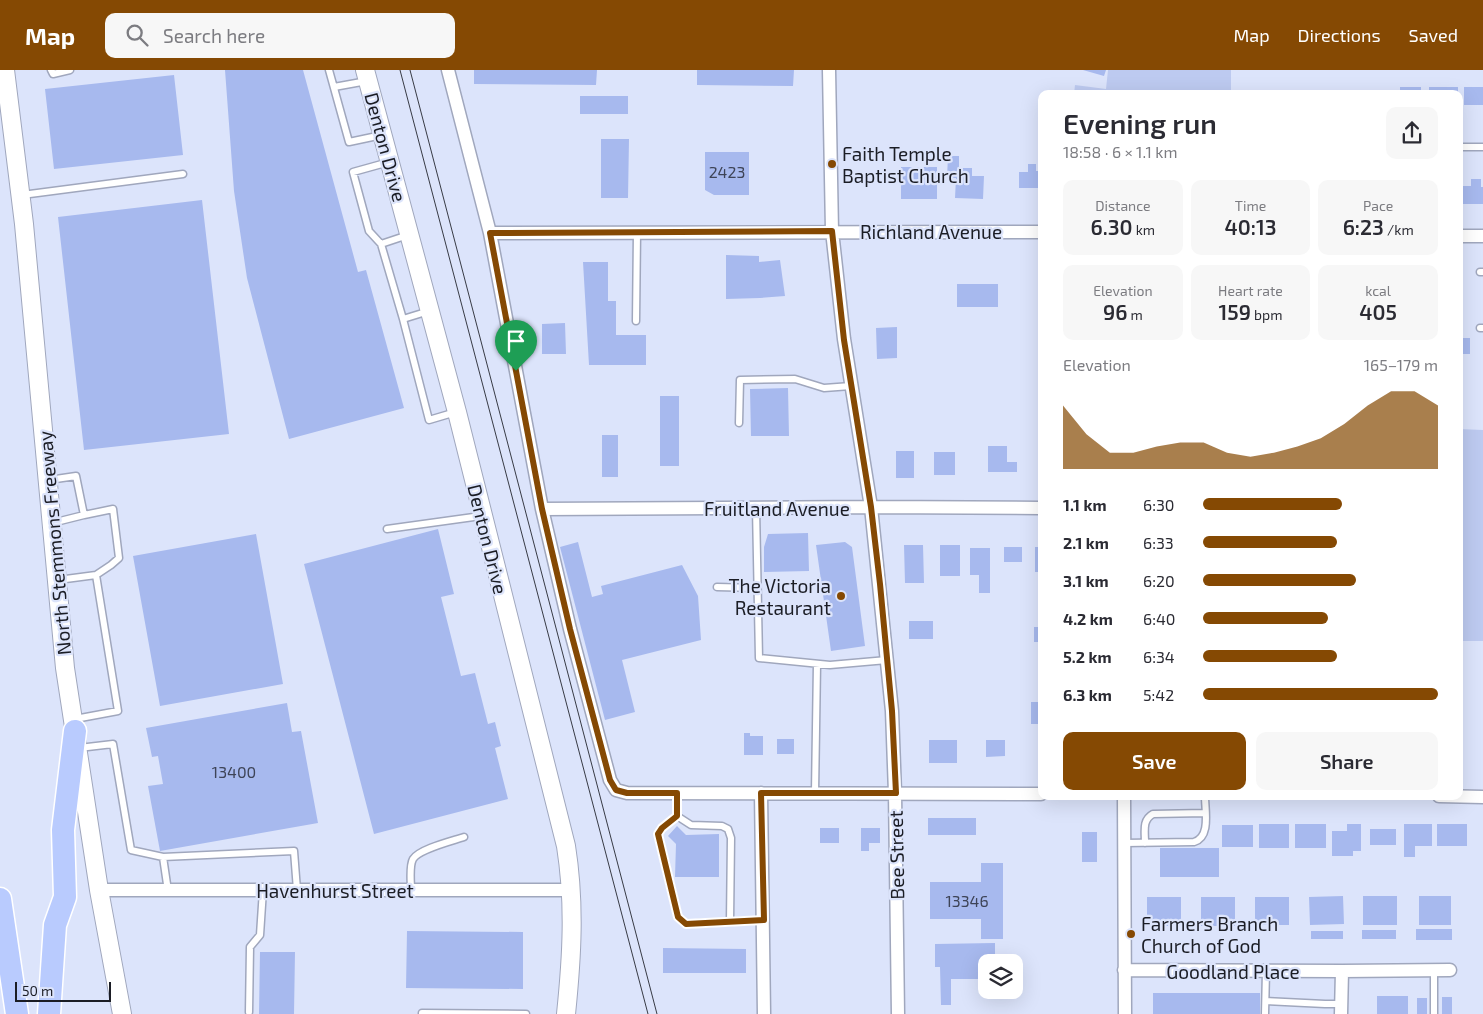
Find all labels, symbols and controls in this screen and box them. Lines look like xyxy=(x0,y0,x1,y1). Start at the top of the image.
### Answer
search box xyxy=(105,13,455,58)
text: Map xyxy=(25,21,75,50)
icon: search xyxy=(123,21,151,49)
text: Search here xyxy=(163,24,265,47)
text: Map xyxy=(1233,24,1270,46)
text: Directions xyxy=(1298,24,1381,46)
text: Saved xyxy=(1409,24,1458,46)
street label: Denton Drive xyxy=(360,90,412,204)
text: Evening run xyxy=(1063,106,1217,140)
button: share xyxy=(1386,107,1438,159)
place label: Faith Temple Baptist Church xyxy=(842,142,969,187)
text: 18:58 · 6 × 1.1 km xyxy=(1063,142,1178,161)
marker: Faith Temple Baptist Church xyxy=(826,158,838,170)
house number: 2423 xyxy=(709,162,745,181)
text: Distance xyxy=(1095,197,1150,214)
text: Time xyxy=(1235,197,1266,214)
text: Pace xyxy=(1363,197,1393,214)
text: 6.30 xyxy=(1091,214,1133,239)
text: 40:13 xyxy=(1225,214,1276,239)
text: 6:23 xyxy=(1343,214,1384,239)
street label: Richland Avenue xyxy=(860,220,1002,243)
text: km xyxy=(1133,221,1155,238)
text: /km xyxy=(1384,221,1414,238)
text: Elevation xyxy=(1093,282,1153,299)
text: Heart rate xyxy=(1218,282,1283,299)
text: kcal xyxy=(1365,282,1391,299)
text: 96 xyxy=(1103,299,1127,324)
text: 159 xyxy=(1219,299,1251,324)
text: 405 xyxy=(1359,299,1397,324)
text: m xyxy=(1127,306,1143,323)
text: bpm xyxy=(1251,306,1282,323)
pin xyxy=(495,320,537,371)
icon: arrive xyxy=(502,327,530,355)
text: Elevation xyxy=(1063,355,1131,374)
text: 165–179 m xyxy=(1364,355,1438,374)
street label: North Stemmons Freeway xyxy=(33,430,75,656)
street label: Denton Drive xyxy=(463,482,513,596)
text: 1.1 km xyxy=(1063,495,1107,514)
text: 6:30 xyxy=(1143,495,1174,514)
street label: Fruitland Avenue xyxy=(704,497,850,520)
text: 2.1 km xyxy=(1063,533,1109,552)
text: 6:33 xyxy=(1143,533,1174,552)
text: 3.1 km xyxy=(1063,571,1109,590)
text: 6:20 xyxy=(1143,571,1175,590)
place label: The Victoria Restaurant xyxy=(729,574,831,619)
marker: The Victoria Restaurant xyxy=(835,590,847,602)
text: 4.2 km xyxy=(1063,609,1113,628)
text: 6:40 xyxy=(1143,609,1175,628)
text: 5.2 km xyxy=(1063,647,1112,666)
text: 6:34 xyxy=(1143,647,1175,666)
text: 6.3 km xyxy=(1063,685,1112,704)
text: 5:42 xyxy=(1143,685,1174,704)
button: Save xyxy=(1063,732,1246,790)
button: Share xyxy=(1256,732,1438,790)
house number: 13400 xyxy=(212,762,256,781)
street label: Bee Street xyxy=(884,810,908,900)
street label: Havenhurst Street xyxy=(256,879,414,902)
house number: 13346 xyxy=(945,891,989,910)
place label: Farmers Branch Church of God xyxy=(1141,912,1278,957)
marker: Farmers Branch Church of God xyxy=(1125,928,1137,940)
map controls xyxy=(978,954,1023,999)
button: layers xyxy=(978,954,1023,999)
street label: Goodland Place xyxy=(1166,960,1300,983)
scale bar xyxy=(15,979,111,1002)
text: 50 m xyxy=(22,982,53,999)

